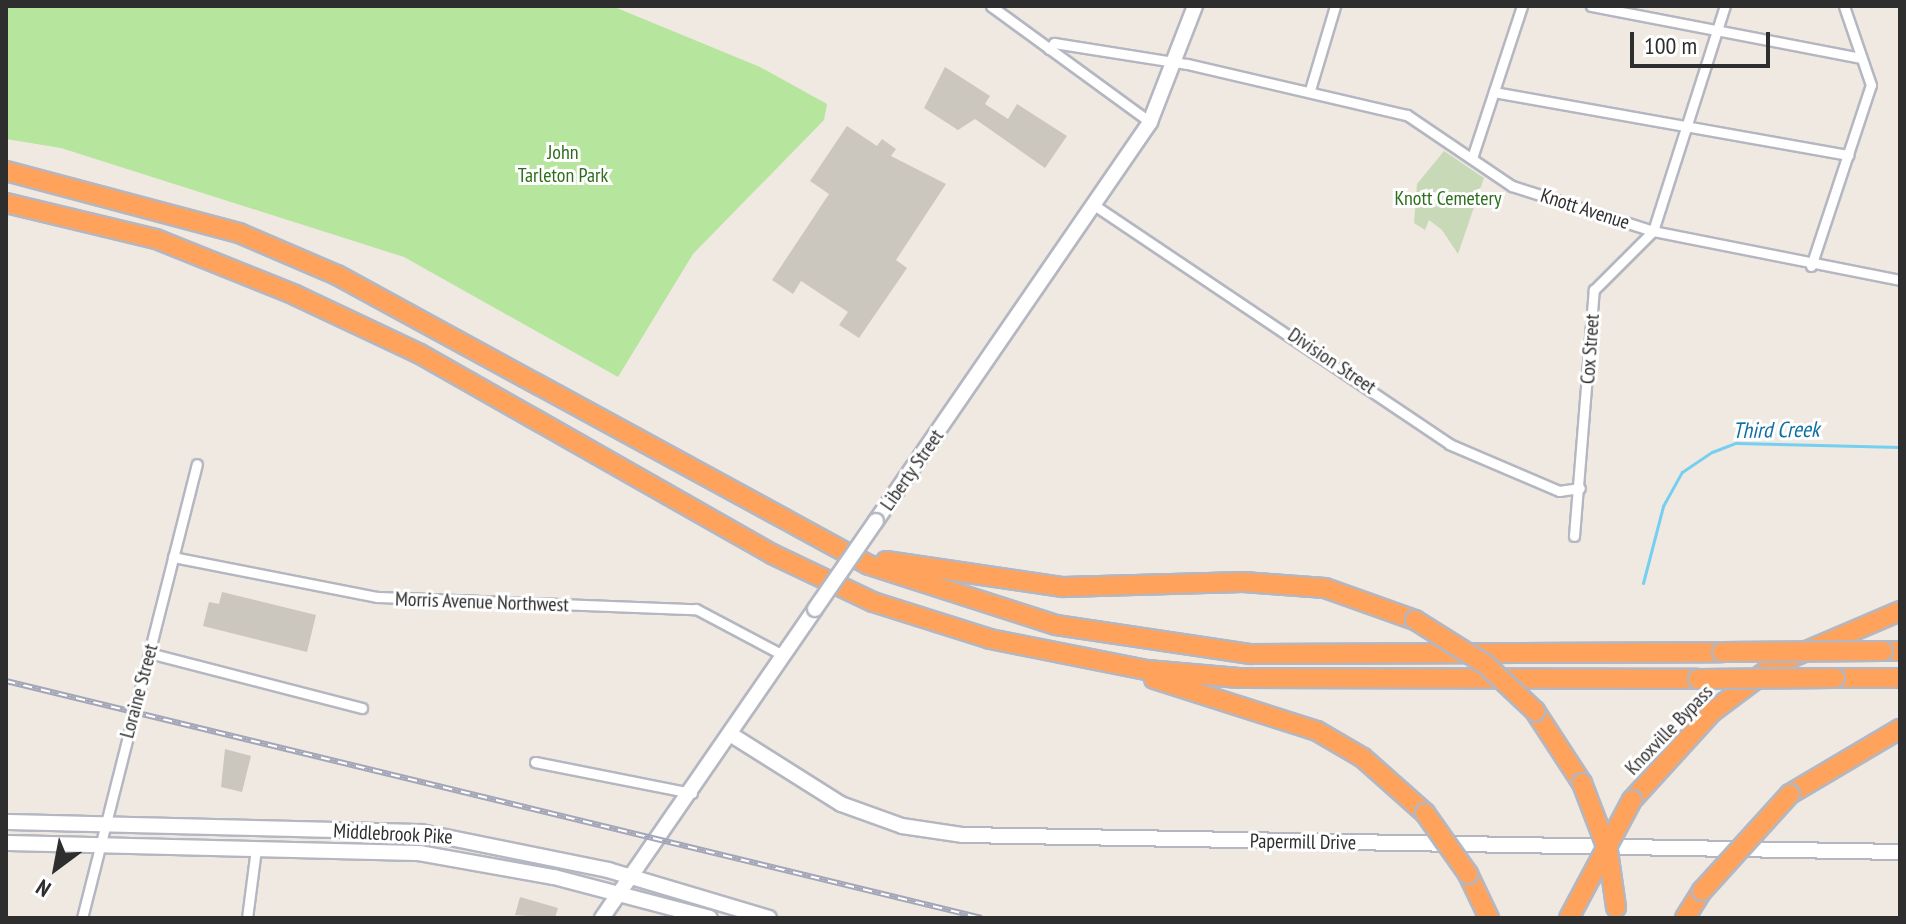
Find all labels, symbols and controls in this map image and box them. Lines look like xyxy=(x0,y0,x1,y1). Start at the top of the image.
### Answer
scale bar xyxy=(1634,16,1774,66)
text: 100 m xyxy=(1644,30,1697,61)
park label: John Tarleton Park xyxy=(518,141,608,188)
street label: Knott Avenue xyxy=(1537,183,1633,235)
park label: Knott Cemetery xyxy=(1395,186,1501,210)
street label: Cox Street xyxy=(1576,313,1604,385)
street label: Division Street xyxy=(1283,323,1381,399)
water label: Third Creek xyxy=(1732,416,1820,444)
street label: Liberty Street xyxy=(875,425,949,515)
street label: Morris Avenue Northwest xyxy=(394,587,570,617)
street label: Loraine Street xyxy=(115,641,163,741)
street label: Knoxville Bypass xyxy=(1620,680,1718,780)
street label: Middlebrook Pike xyxy=(332,819,454,849)
north arrow xyxy=(16,828,96,908)
street label: Papermill Drive xyxy=(1250,829,1356,855)
text: N xyxy=(31,873,56,903)

